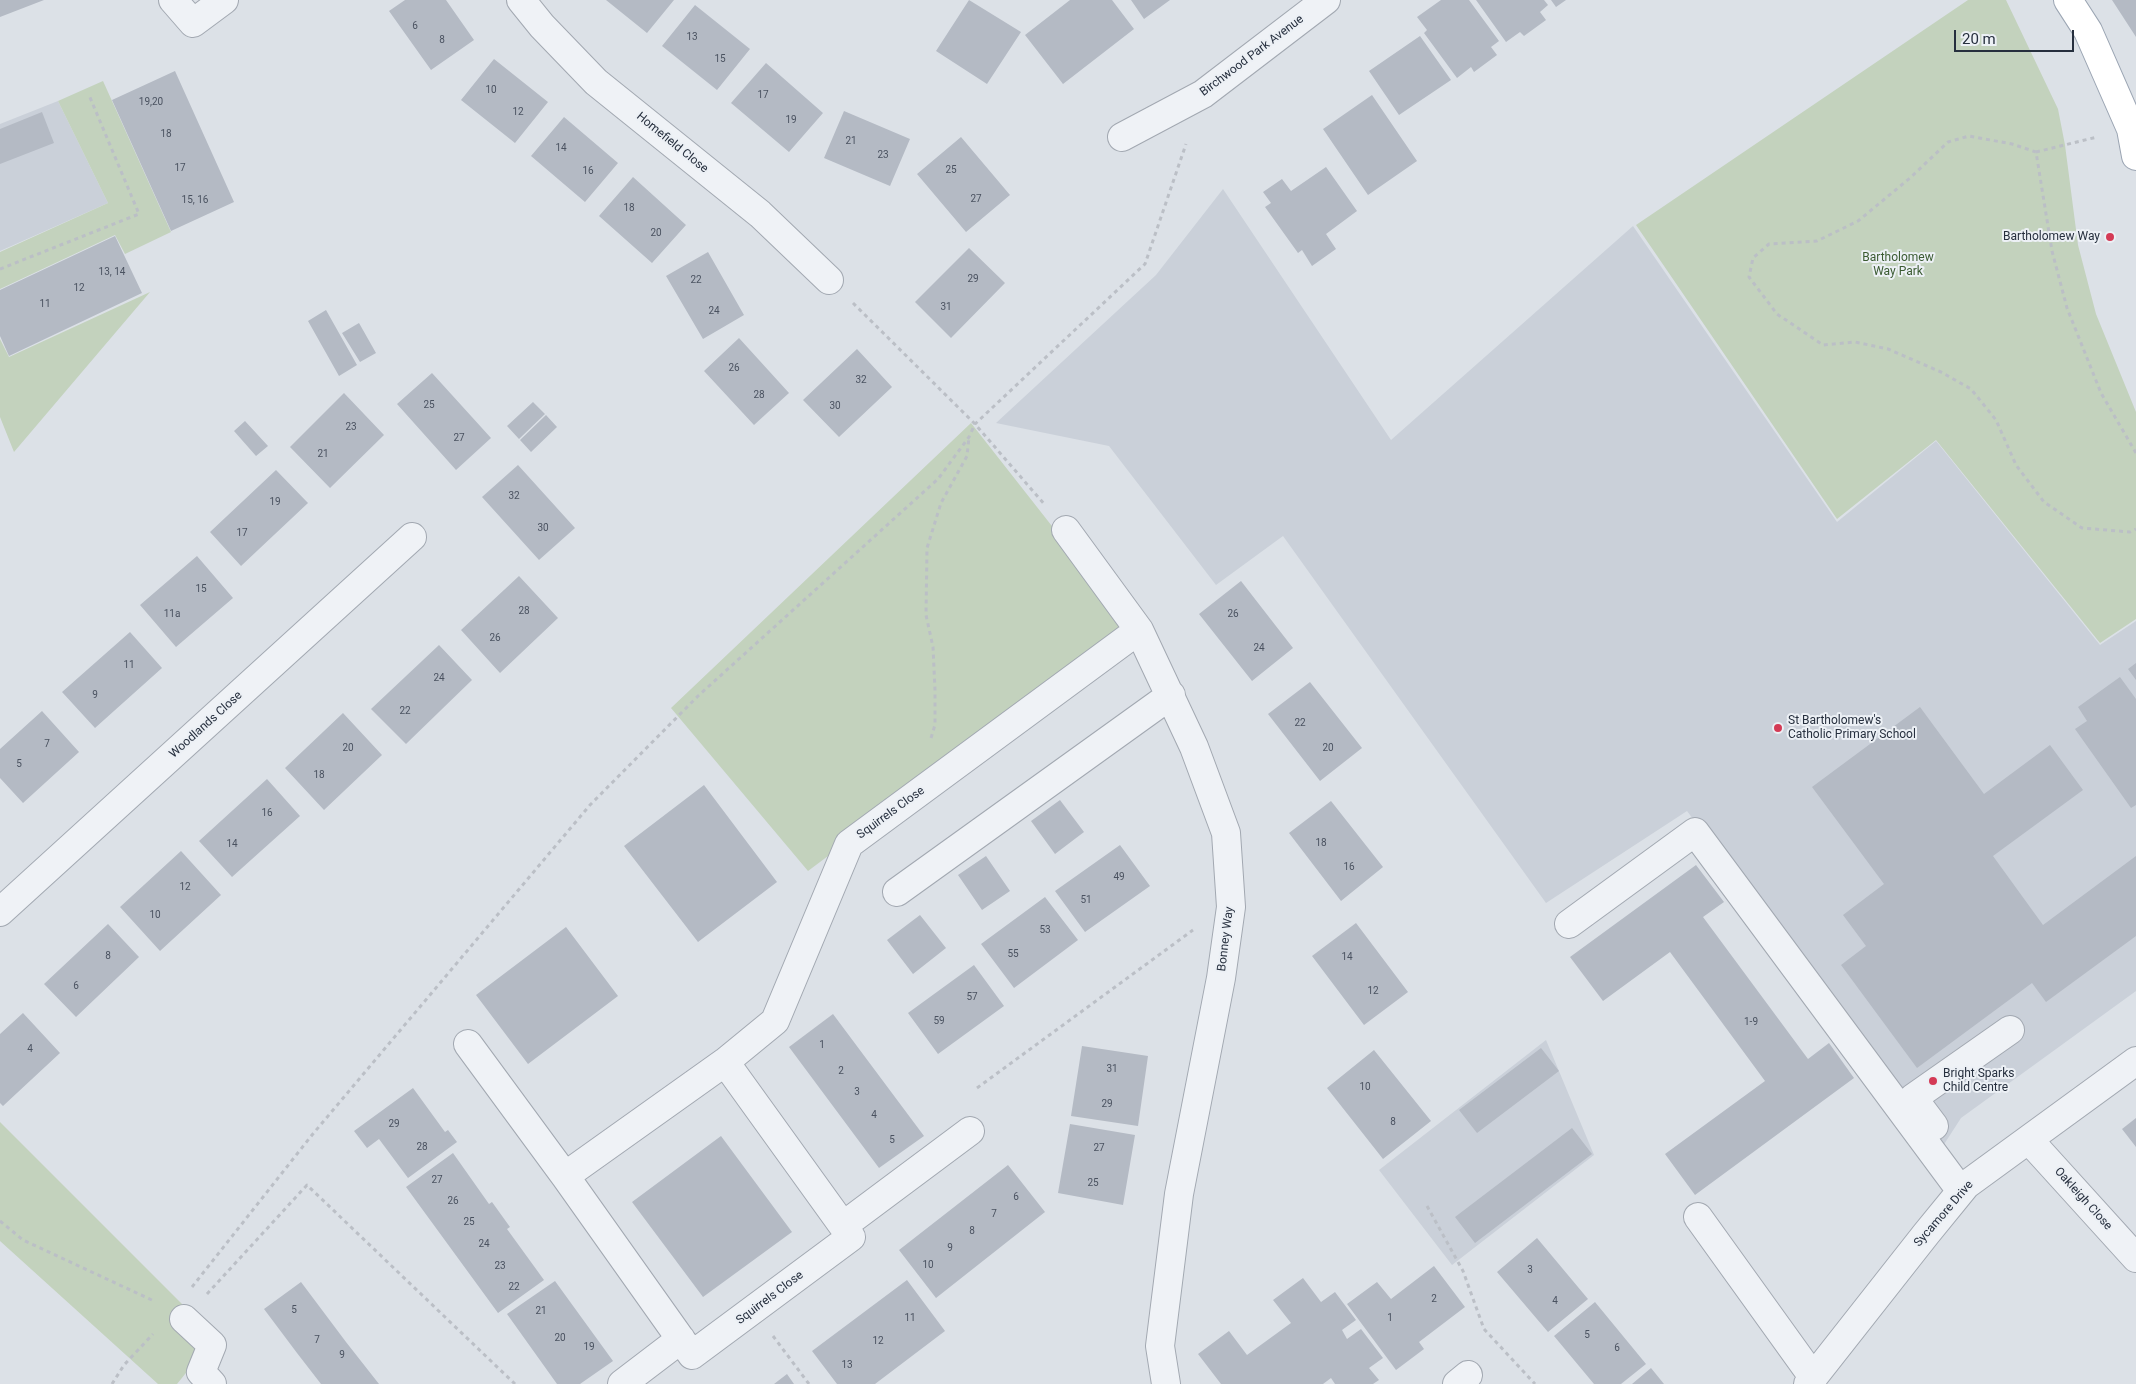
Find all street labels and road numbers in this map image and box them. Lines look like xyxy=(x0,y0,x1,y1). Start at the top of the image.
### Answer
street label: Birchwood Park Avenue xyxy=(1197,12,1307,100)
street label: Homefield Close xyxy=(633,110,711,176)
street label: Woodlands Close xyxy=(167,689,245,761)
street label: Squirrels Close xyxy=(854,784,928,842)
street label: Bonney Way xyxy=(1215,906,1237,972)
street label: Oakleigh Close xyxy=(2051,1165,2115,1233)
street label: Sycamore Drive xyxy=(1911,1178,1977,1250)
street label: Squirrels Close xyxy=(734,1268,806,1328)

